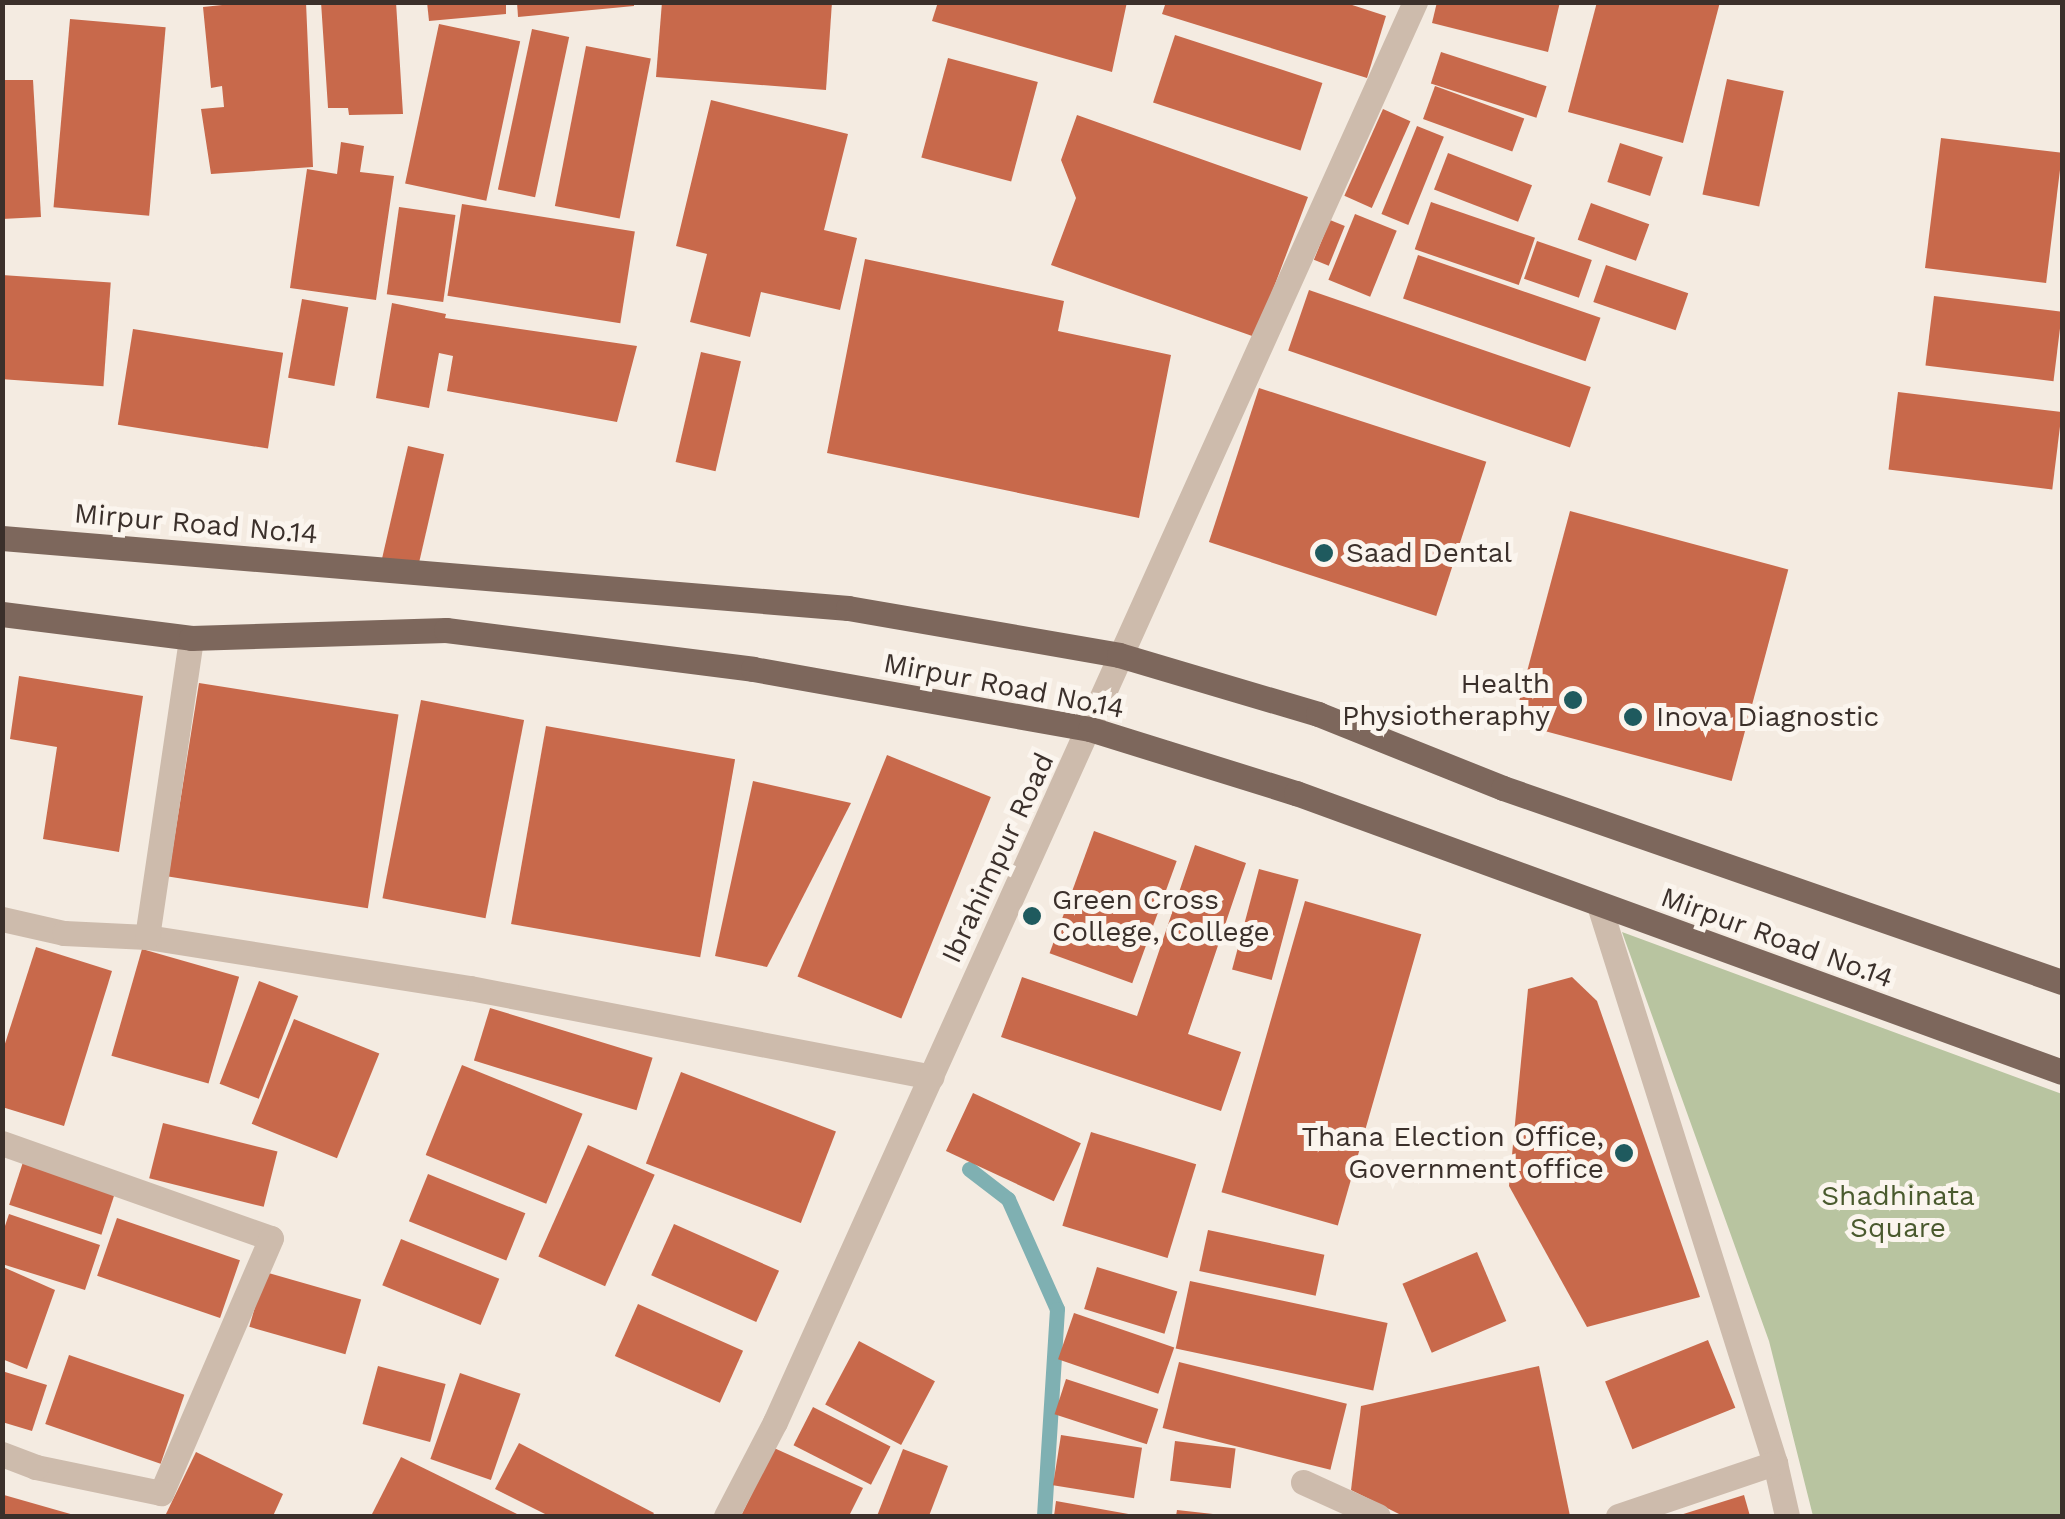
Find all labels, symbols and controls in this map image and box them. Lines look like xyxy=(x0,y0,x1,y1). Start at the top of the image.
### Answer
street label: Mirpur Road No.14 xyxy=(72,497,320,551)
place label: Saad Dental xyxy=(1346,536,1512,570)
marker: Saad Dental xyxy=(1311,540,1337,566)
street label: Mirpur Road No.14 xyxy=(880,646,1128,726)
place label: Health Physiotheraphy xyxy=(1342,667,1550,733)
marker: Health Physiotheraphy xyxy=(1560,687,1586,713)
place label: Inova Diagnostic xyxy=(1656,700,1880,734)
marker: Inova Diagnostic xyxy=(1620,704,1646,730)
street label: Ibrahimpur Road xyxy=(935,747,1061,969)
street label: Mirpur Road No.14 xyxy=(1656,880,1898,996)
place label: Green Cross College, College xyxy=(1052,883,1270,949)
marker: Green Cross College, College xyxy=(1021,905,1043,927)
place label: Thana Election Office, Government office xyxy=(1301,1120,1604,1186)
marker: Thana Election Office, Government office xyxy=(1613,1142,1635,1164)
park label: Shadhinata Square xyxy=(1821,1179,1975,1245)

